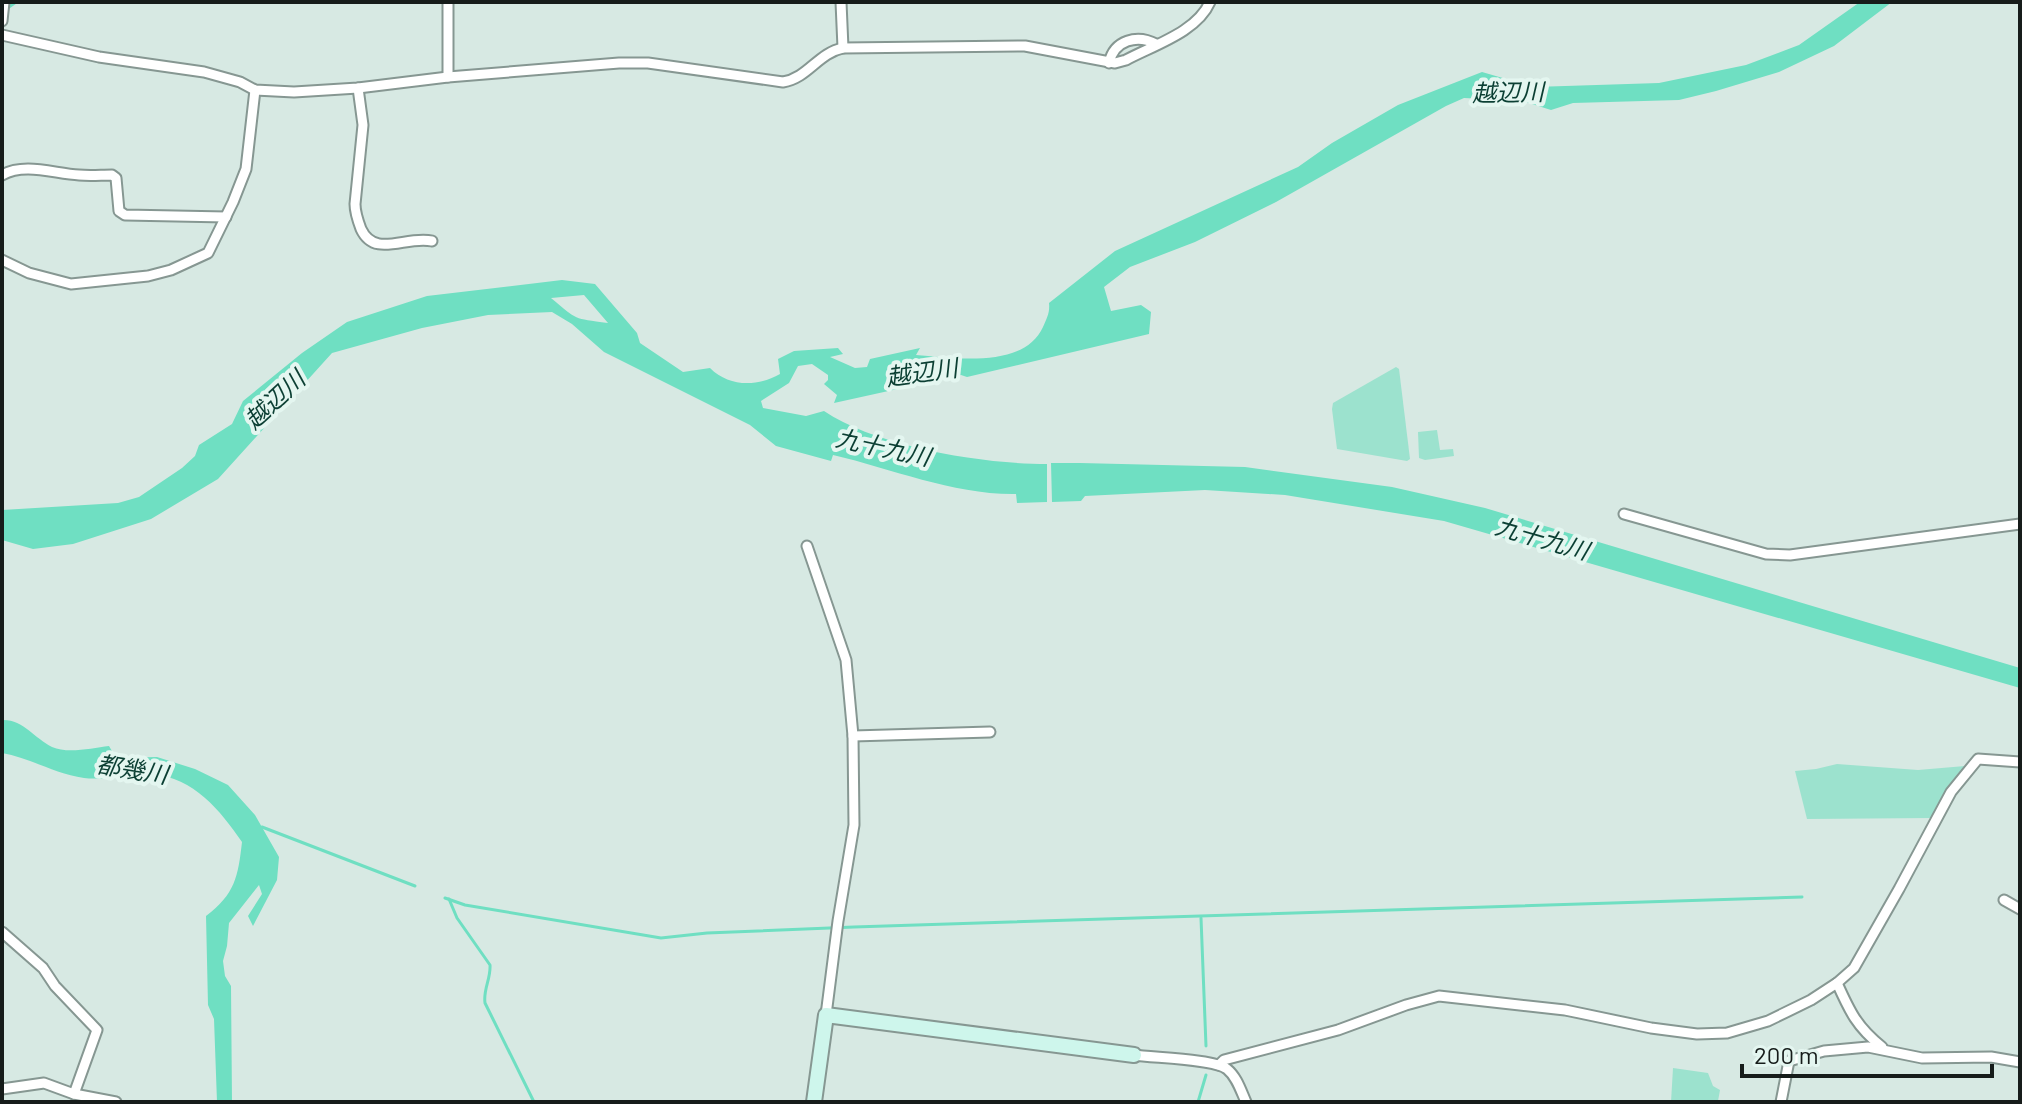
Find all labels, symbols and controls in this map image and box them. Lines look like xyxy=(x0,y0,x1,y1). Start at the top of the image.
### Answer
water label: 越辺川 xyxy=(1472,76,1547,107)
water label: 越辺川 xyxy=(884,352,962,391)
water label: 越辺川 xyxy=(238,362,312,434)
water label: 九十九川 xyxy=(833,422,936,471)
water label: 九十九川 xyxy=(1492,510,1595,566)
water label: 都幾川 xyxy=(94,749,173,789)
scale bar xyxy=(1742,1028,1992,1078)
text: 200 m xyxy=(1754,1040,1819,1069)

